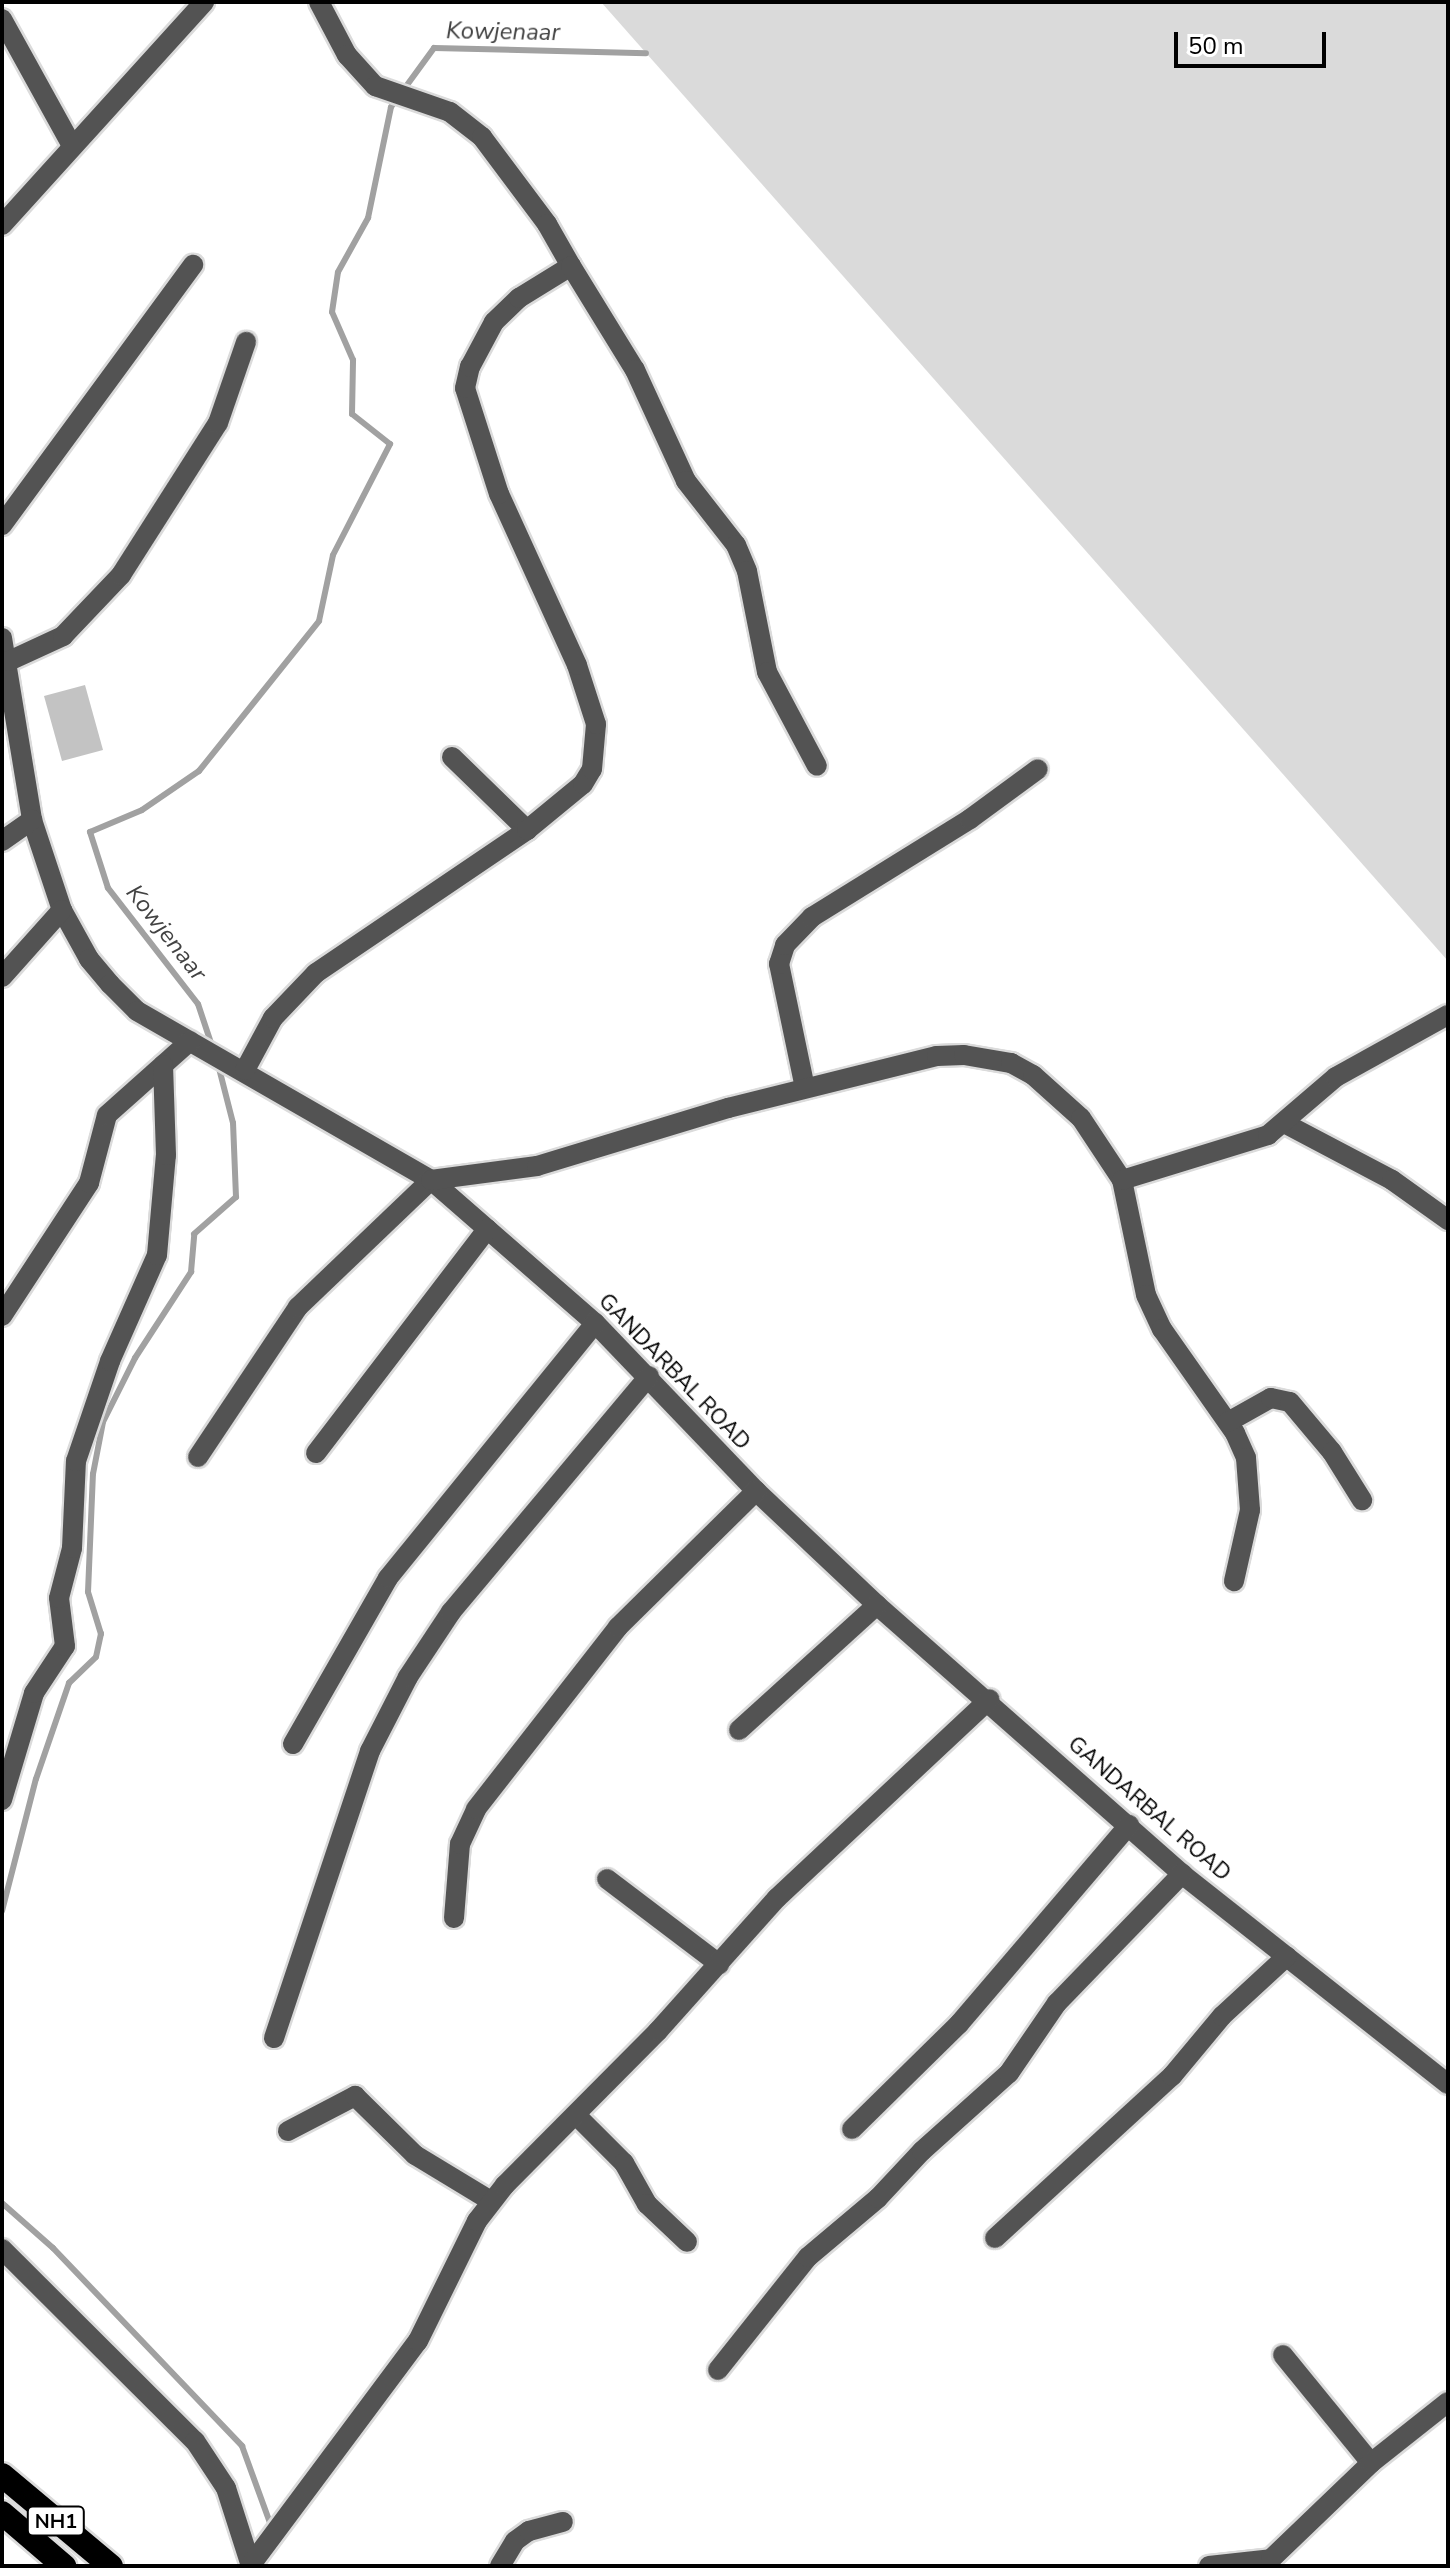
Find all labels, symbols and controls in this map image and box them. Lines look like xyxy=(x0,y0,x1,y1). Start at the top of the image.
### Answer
scale bar xyxy=(1178,16,1330,66)
water label: Kowjenaar xyxy=(446,17,560,47)
text: 50 m xyxy=(1188,30,1244,62)
water label: Kowjenaar xyxy=(120,879,212,987)
street label: GANDARBAL ROAD xyxy=(593,1288,755,1456)
street label: GANDARBAL ROAD xyxy=(1062,1731,1236,1887)
road number: NH1 xyxy=(26,2505,86,2537)

